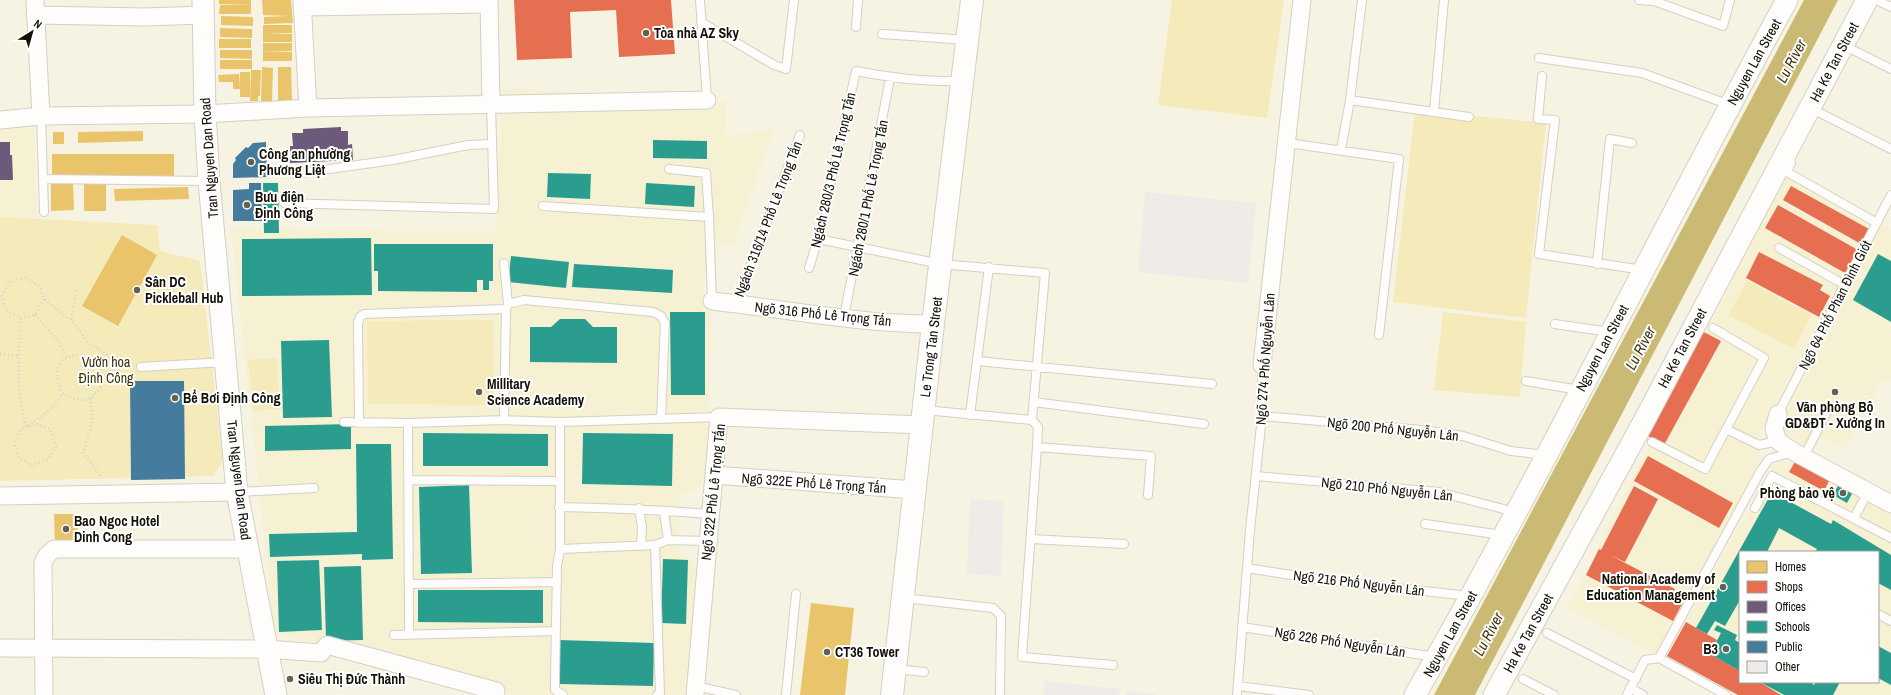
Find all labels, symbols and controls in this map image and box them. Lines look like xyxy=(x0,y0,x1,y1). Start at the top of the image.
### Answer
north arrow xyxy=(12,12,52,52)
text: N xyxy=(31,16,45,32)
street label: Nguyen Lan Street xyxy=(1723,16,1785,108)
street label: Ha Ke Tan Street xyxy=(1806,19,1862,105)
place label: Tòa nhà AZ Sky xyxy=(654,24,739,42)
marker: Tòa nhà AZ Sky xyxy=(641,28,651,38)
water label: Lu River xyxy=(1771,35,1812,86)
street label: Ngách 280/3 Phố Lê Trọng Tấn xyxy=(806,91,860,249)
street label: Tran Nguyen Dan Road xyxy=(196,97,222,219)
street label: Ngách 280/1 Phố Lê Trọng Tấn xyxy=(844,118,892,278)
street label: Ngách 316/14 Phố Lê Trọng Tấn xyxy=(730,139,806,299)
place label: Công an phường Phương Liệt xyxy=(259,145,350,179)
marker: Công an phường Phương Liệt xyxy=(246,157,256,167)
place label: Bưu điện Định Công xyxy=(255,188,313,222)
marker: Bưu điện Định Công xyxy=(242,200,252,210)
street label: Ngõ 64 Phố Phan Đình Giót xyxy=(1795,237,1875,373)
place label: Sân DC Pickleball Hub xyxy=(145,273,223,307)
marker: Sân DC Pickleball Hub xyxy=(132,285,142,295)
street label: Ngõ 274 Phố Nguyễn Lân xyxy=(1251,292,1279,426)
street label: Le Trong Tan Street xyxy=(916,296,946,398)
street label: Ngõ 316 Phố Lê Trọng Tấn xyxy=(754,298,892,330)
street label: Nguyen Lan Street xyxy=(1572,302,1632,394)
street label: Ha Ke Tan Street xyxy=(1654,305,1710,391)
water label: Lu River xyxy=(1620,322,1661,373)
park label: Vườn hoa Định Công xyxy=(79,353,134,387)
place label: Millitary Science Academy xyxy=(487,375,585,409)
marker: Millitary Science Academy xyxy=(474,387,484,397)
marker: Văn phòng Bộ GD&ĐT - Xưởng In xyxy=(1830,387,1840,397)
place label: Bể Bơi Định Công xyxy=(183,389,281,407)
marker: Bể Bơi Định Công xyxy=(170,393,180,403)
place label: Văn phòng Bộ GD&ĐT - Xưởng In xyxy=(1785,398,1885,432)
street label: Ngõ 200 Phố Nguyễn Lân xyxy=(1326,413,1460,445)
street label: Tran Nguyen Dan Road xyxy=(223,419,255,541)
street label: Ngõ 322 Phố Lê Trọng Tấn xyxy=(697,423,729,561)
street label: Ngõ 322E Phố Lê Trọng Tấn xyxy=(741,469,887,497)
street label: Ngõ 210 Phố Nguyễn Lân xyxy=(1320,473,1454,505)
place label: Phòng bảo vệ xyxy=(1760,484,1835,502)
marker: Phòng bảo vệ xyxy=(1838,488,1848,498)
place label: Bao Ngoc Hotel Dinh Cong xyxy=(74,512,159,546)
marker: Bao Ngoc Hotel Dinh Cong xyxy=(61,524,71,534)
legend xyxy=(1739,551,1879,683)
text: Homes xyxy=(1775,559,1806,575)
street label: Ngõ 216 Phố Nguyễn Lân xyxy=(1292,566,1426,600)
place label: National Academy of Education Management xyxy=(1586,570,1715,604)
text: Shops xyxy=(1775,579,1803,595)
marker: National Academy of Education Management xyxy=(1718,582,1728,592)
street label: Nguyen Lan Street xyxy=(1419,588,1481,680)
street label: Ha Ke Tan Street xyxy=(1499,590,1557,676)
text: Offices xyxy=(1775,599,1806,615)
water label: Lu River xyxy=(1468,608,1509,659)
text: Schools xyxy=(1775,619,1810,635)
street label: Ngõ 226 Phố Nguyễn Lân xyxy=(1273,623,1407,661)
text: Public xyxy=(1775,639,1802,655)
place label: B3 xyxy=(1703,640,1718,658)
place label: CT36 Tower xyxy=(835,643,900,661)
marker: B3 xyxy=(1721,644,1731,654)
marker: CT36 Tower xyxy=(822,647,832,657)
text: Other xyxy=(1775,659,1800,675)
place label: Siêu Thị Đức Thành xyxy=(298,670,405,688)
marker: Siêu Thị Đức Thành xyxy=(285,674,295,684)

